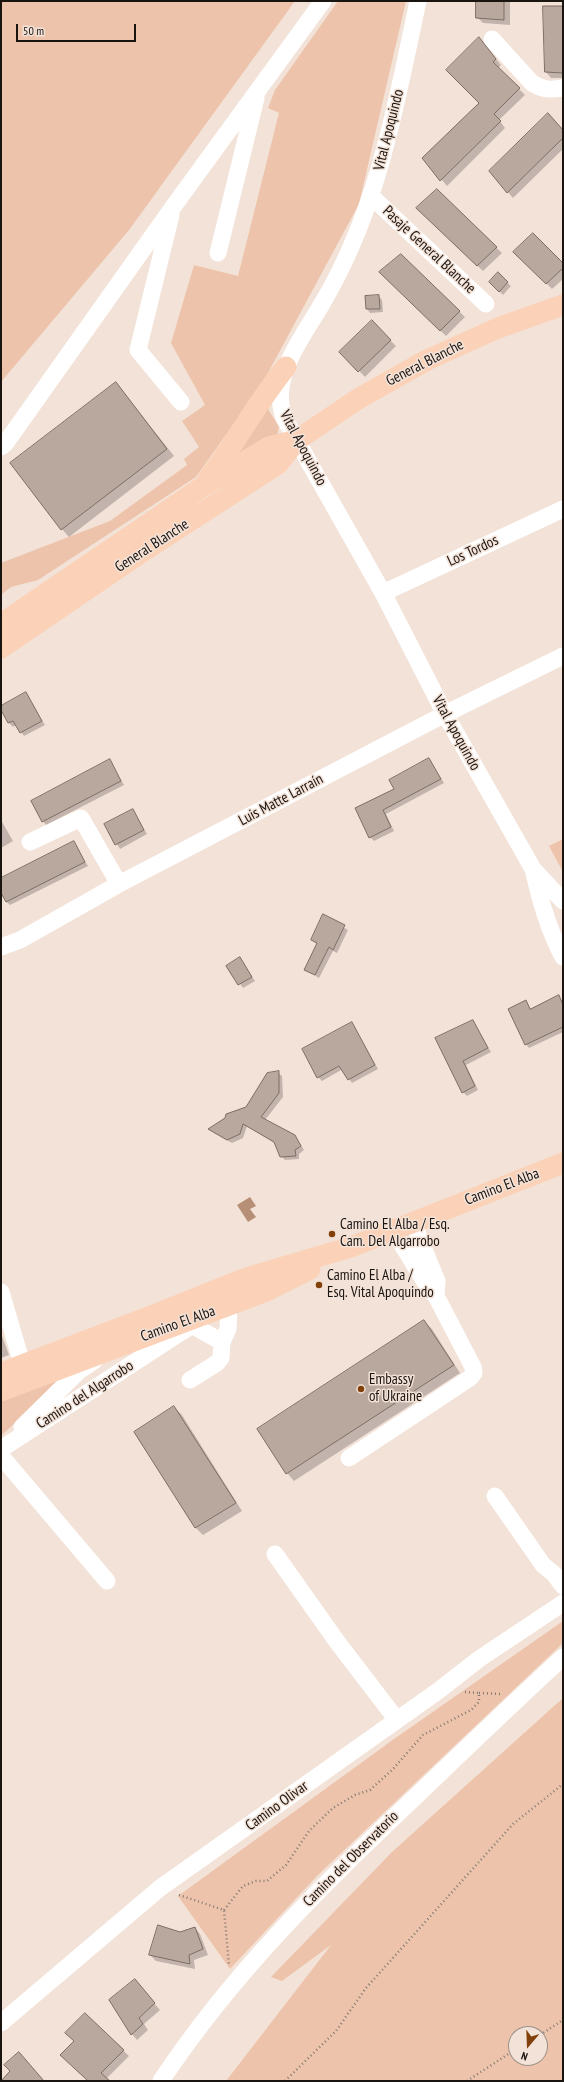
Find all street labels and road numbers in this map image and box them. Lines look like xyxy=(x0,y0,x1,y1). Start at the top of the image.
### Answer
street label: Vital Apoquindo xyxy=(370,88,408,172)
street label: Pasaje General Blanche xyxy=(379,202,479,298)
street label: General Blanche xyxy=(383,336,467,390)
street label: Vital Apoquindo xyxy=(276,407,330,489)
street label: General Blanche xyxy=(112,515,192,577)
street label: Los Tordos xyxy=(445,531,501,571)
street label: Vital Apoquindo xyxy=(428,692,484,774)
street label: Luis Matte Larraín xyxy=(236,770,326,830)
street label: Camino El Alba xyxy=(462,1165,542,1209)
street label: Camino El Alba xyxy=(138,1302,218,1346)
street label: Camino del Algarrobo xyxy=(33,1357,137,1433)
street label: Camino Olivar xyxy=(242,1777,312,1835)
street label: Camino del Observatorio xyxy=(300,1808,402,1910)

